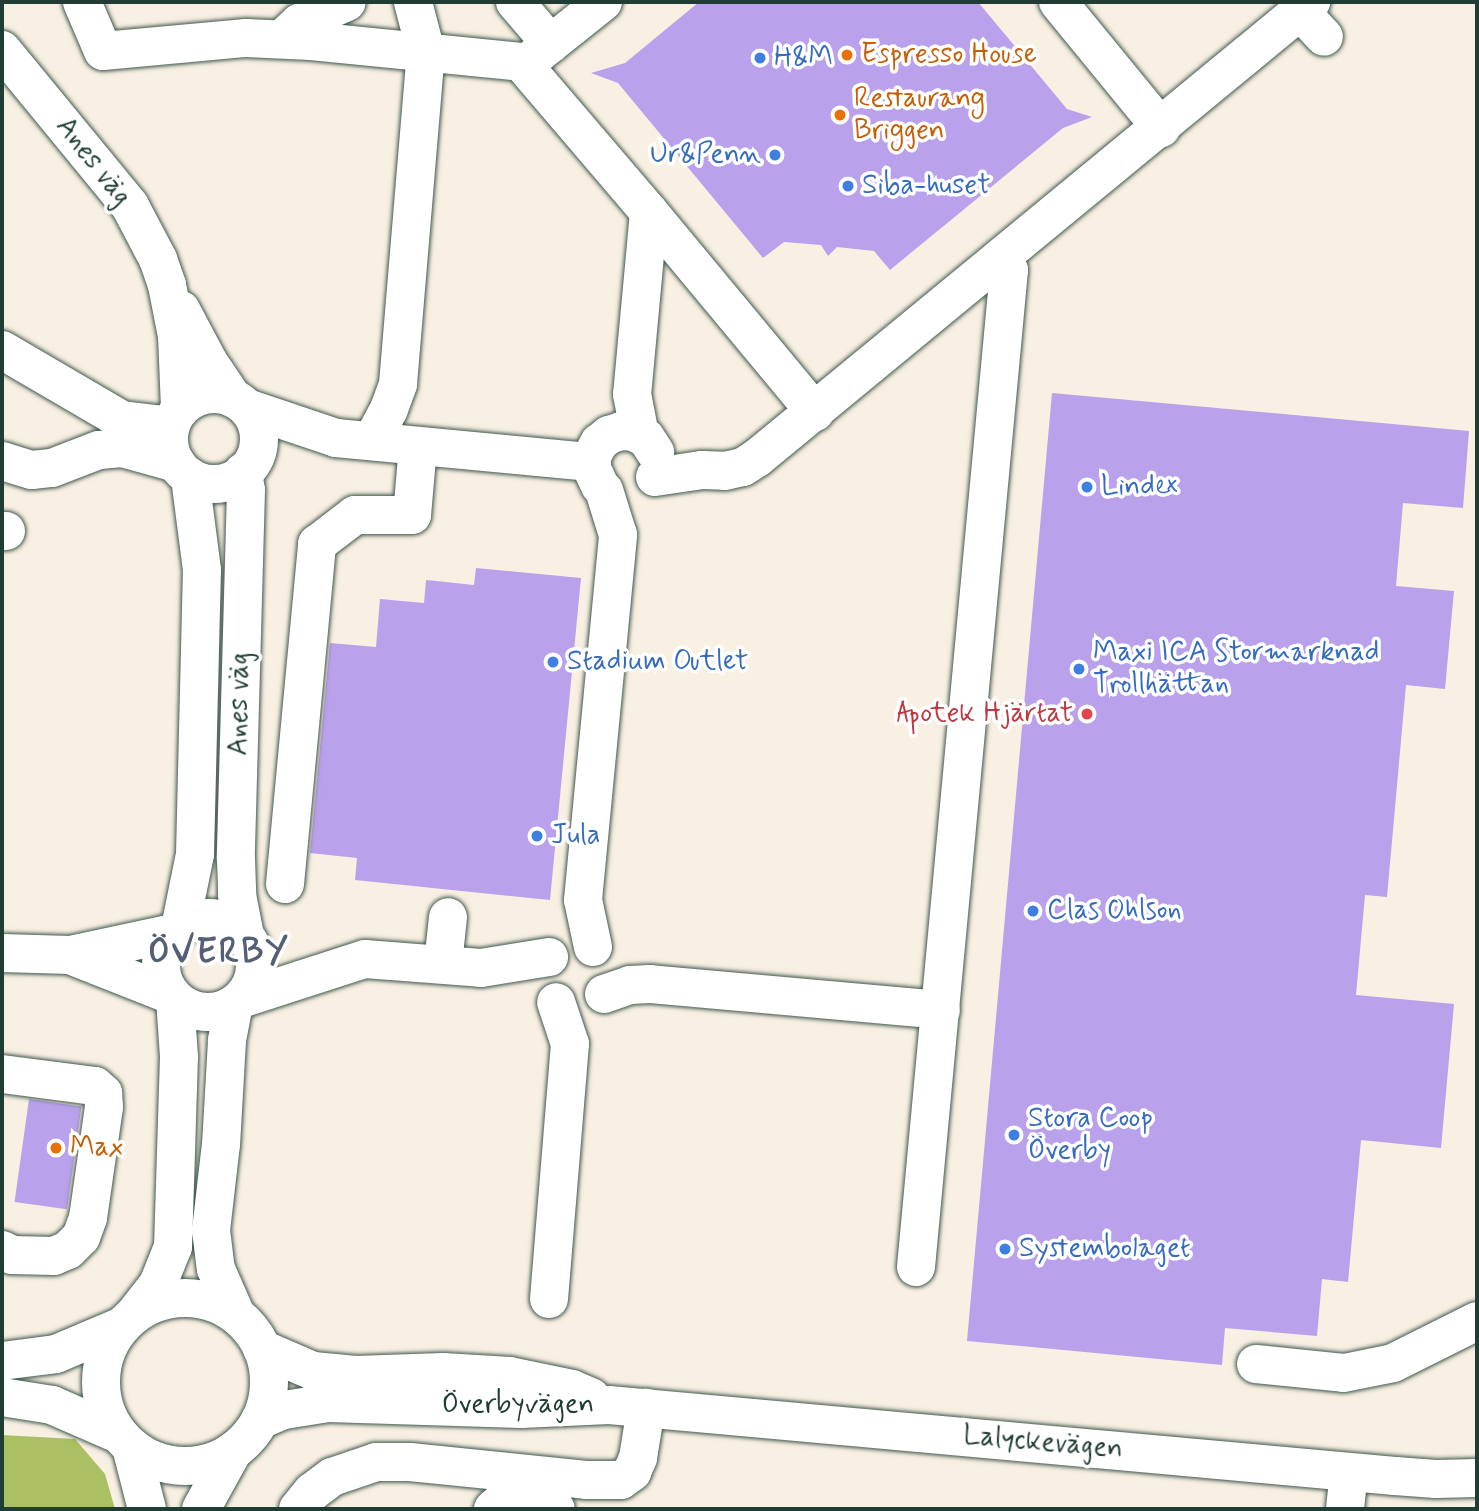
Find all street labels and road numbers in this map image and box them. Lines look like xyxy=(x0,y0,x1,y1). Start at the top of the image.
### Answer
street label: Anes väg xyxy=(48,110,138,214)
street label: Anes väg xyxy=(222,651,258,757)
street label: Överbyvägen xyxy=(442,1388,594,1422)
street label: Lalyckevägen xyxy=(962,1419,1124,1467)

